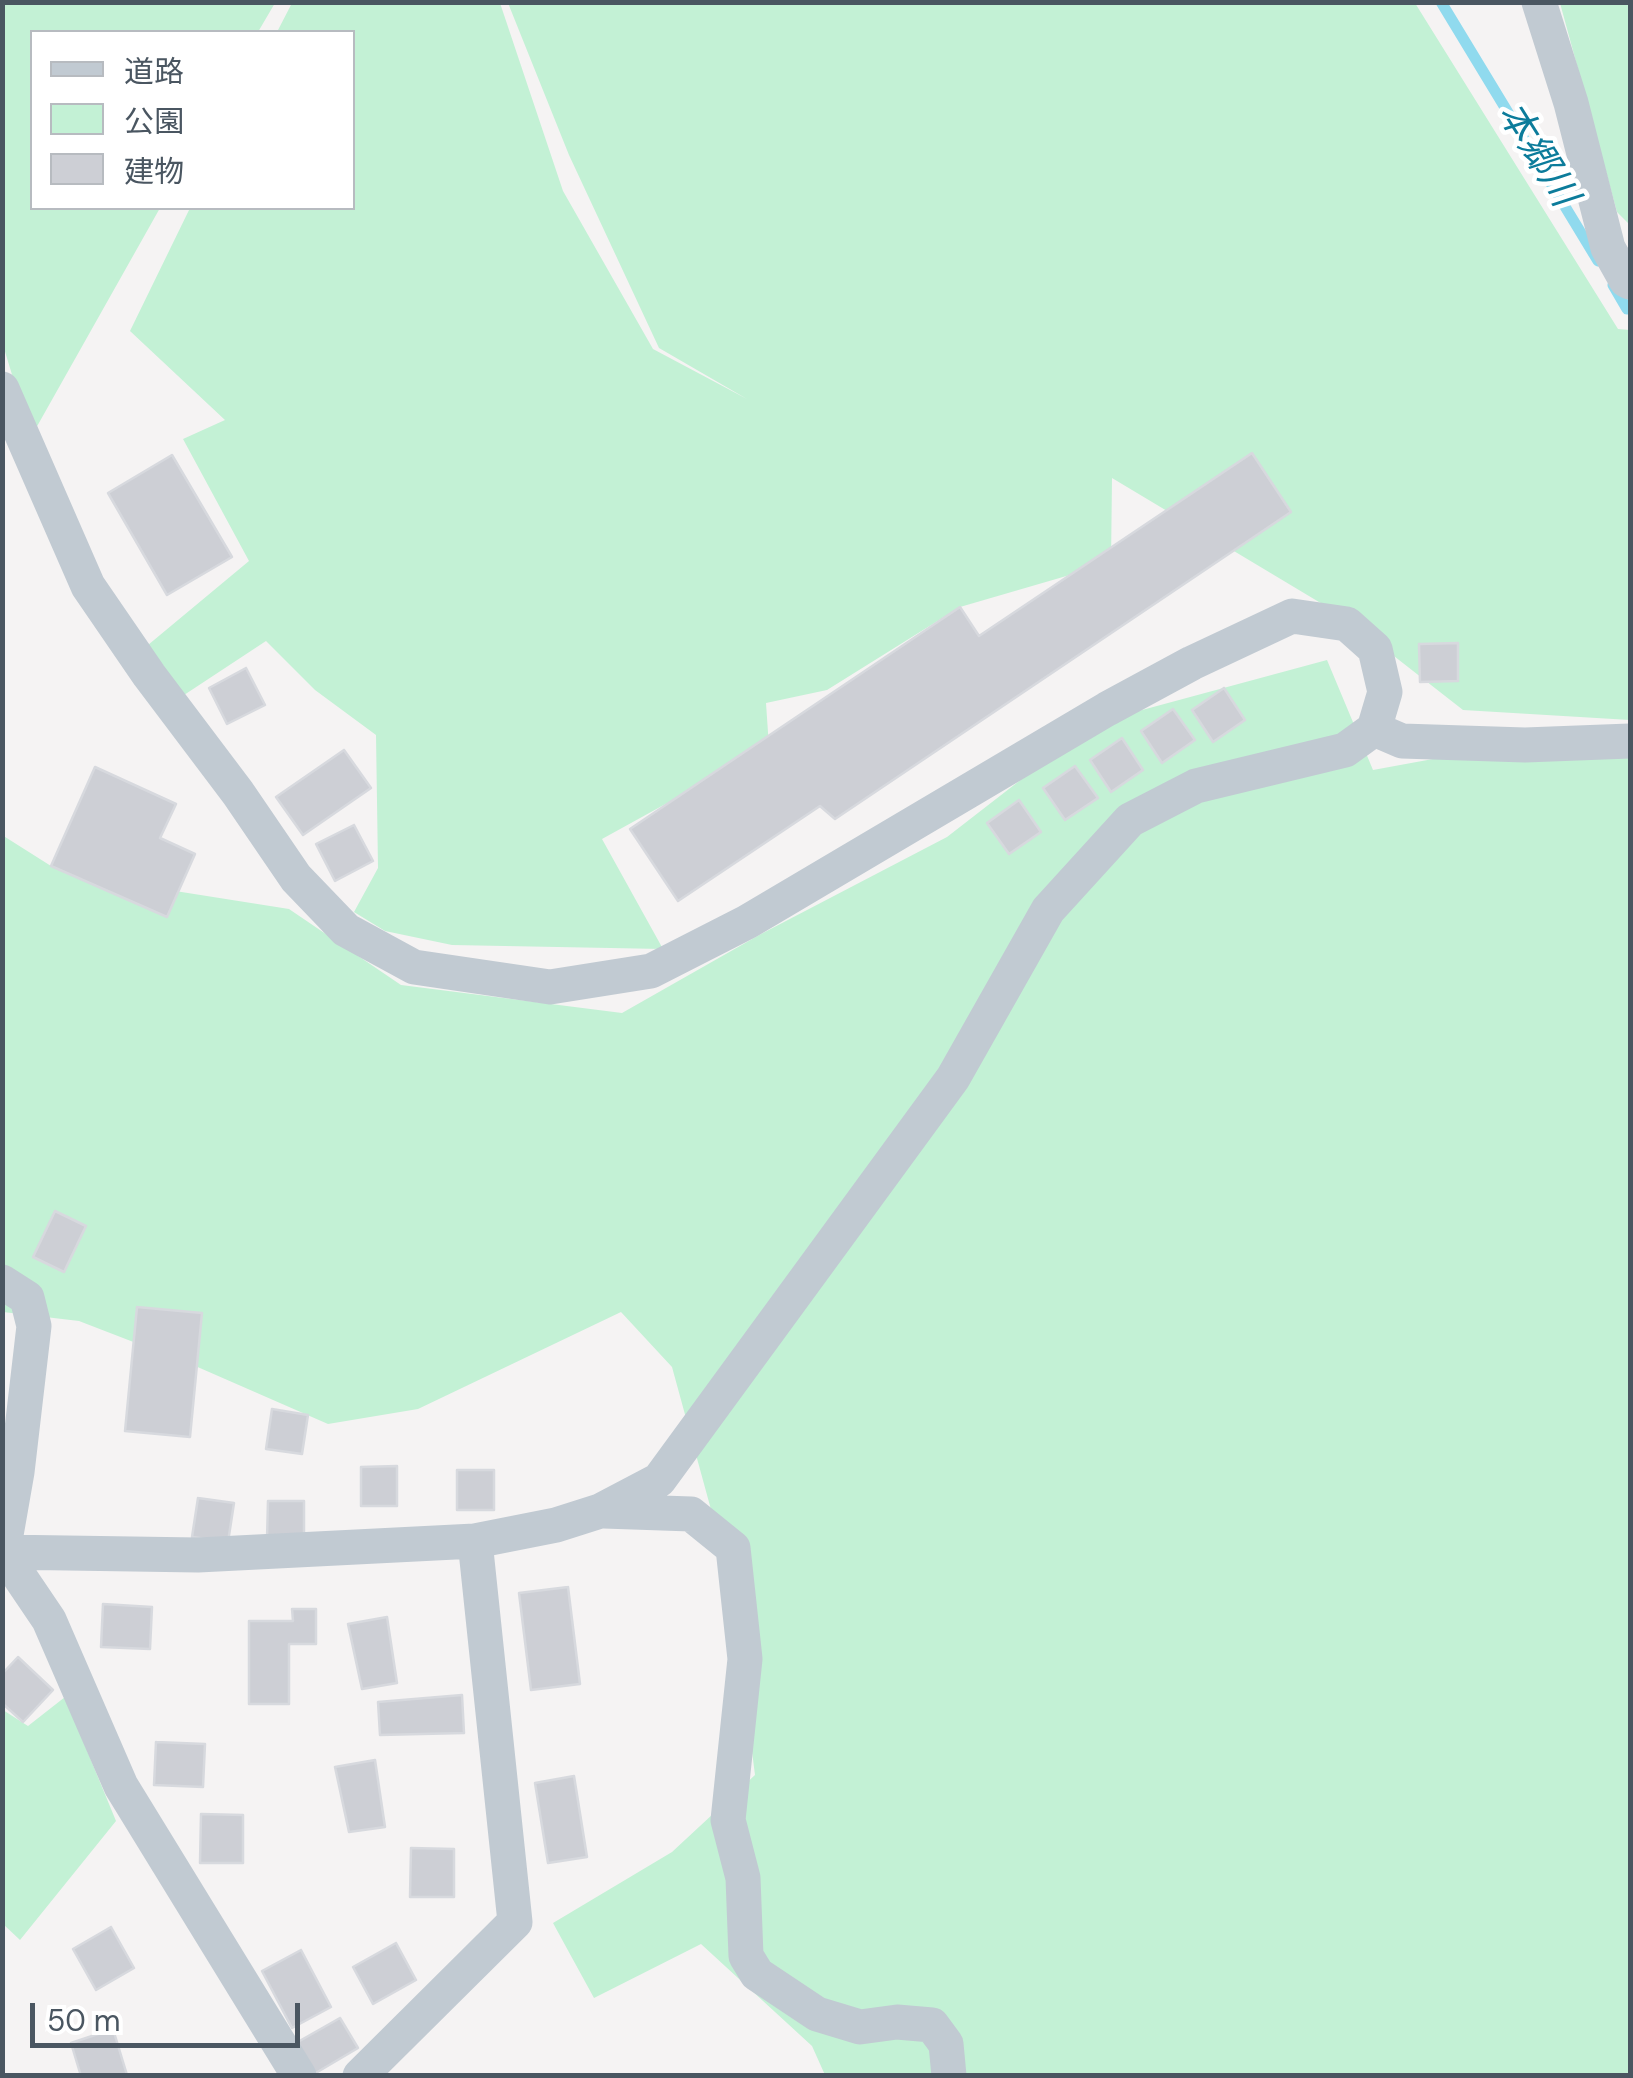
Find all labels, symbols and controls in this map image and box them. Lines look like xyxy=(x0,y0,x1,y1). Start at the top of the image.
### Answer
legend xyxy=(30,30,355,210)
text: 道路 xyxy=(124,52,184,91)
water label: 本郷川 xyxy=(1486,95,1586,215)
text: 公園 xyxy=(124,102,184,141)
text: 建物 xyxy=(124,152,184,191)
scale bar xyxy=(35,1983,305,2045)
text: 50 m xyxy=(47,2001,121,2040)

